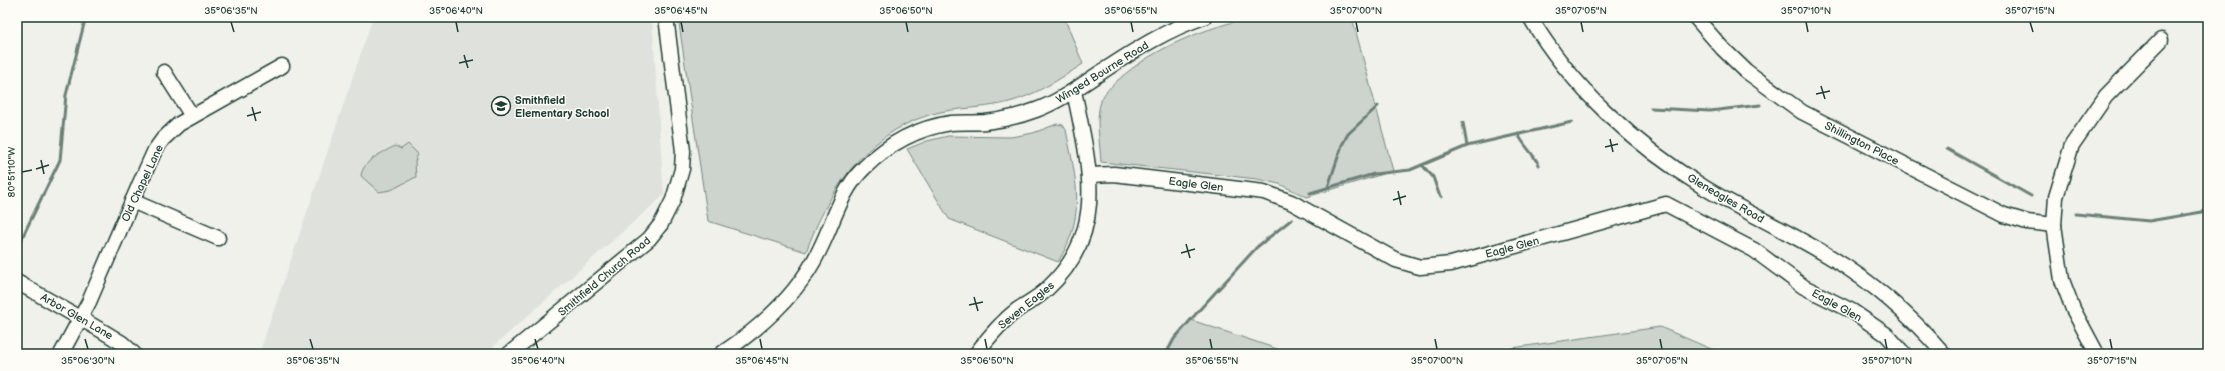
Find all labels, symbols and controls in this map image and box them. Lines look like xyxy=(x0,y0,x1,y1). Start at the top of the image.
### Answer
text: 35°06'35"N xyxy=(204,5,258,17)
text: 35°06'40"N xyxy=(429,5,483,17)
text: 35°06'45"N xyxy=(654,5,708,17)
text: 35°06'50"N xyxy=(879,5,933,17)
text: 35°06'55"N xyxy=(1104,5,1158,17)
text: 35°07'00"N xyxy=(1330,5,1382,17)
text: 35°07'05"N xyxy=(1555,5,1607,17)
text: 35°07'10"N xyxy=(1781,5,1831,17)
text: 35°07'15"N xyxy=(2005,5,2055,17)
street label: Winged Bourne Road xyxy=(1054,39,1151,106)
place label: Smithfield Elementary School xyxy=(515,94,609,120)
school or university icon: Smithfield Elementary School xyxy=(490,95,512,117)
street label: Shillington Place xyxy=(1822,119,1902,168)
street label: Old Chapel Lane xyxy=(119,142,166,224)
text: 80°51'10"W xyxy=(6,147,18,197)
street label: Gleneagles Road xyxy=(1685,171,1766,226)
street label: Eagle Glen xyxy=(1168,175,1224,194)
street label: Smithfield Church Road xyxy=(556,234,653,319)
street label: Eagle Glen xyxy=(1484,234,1540,261)
street label: Seven Eagles xyxy=(996,279,1057,332)
street label: Eagle Glen xyxy=(1810,286,1864,324)
street label: Arbor Glen Lane xyxy=(38,290,116,343)
text: 35°06'30"N xyxy=(61,355,115,367)
text: 35°06'35"N xyxy=(286,355,340,367)
text: 35°06'40"N xyxy=(511,355,565,367)
text: 35°06'45"N xyxy=(735,355,789,367)
text: 35°06'50"N xyxy=(960,355,1014,367)
text: 35°06'55"N xyxy=(1185,355,1239,367)
text: 35°07'00"N xyxy=(1411,355,1463,367)
text: 35°07'05"N xyxy=(1636,355,1688,367)
text: 35°07'10"N xyxy=(1862,355,1912,367)
text: 35°07'15"N xyxy=(2087,355,2137,367)

